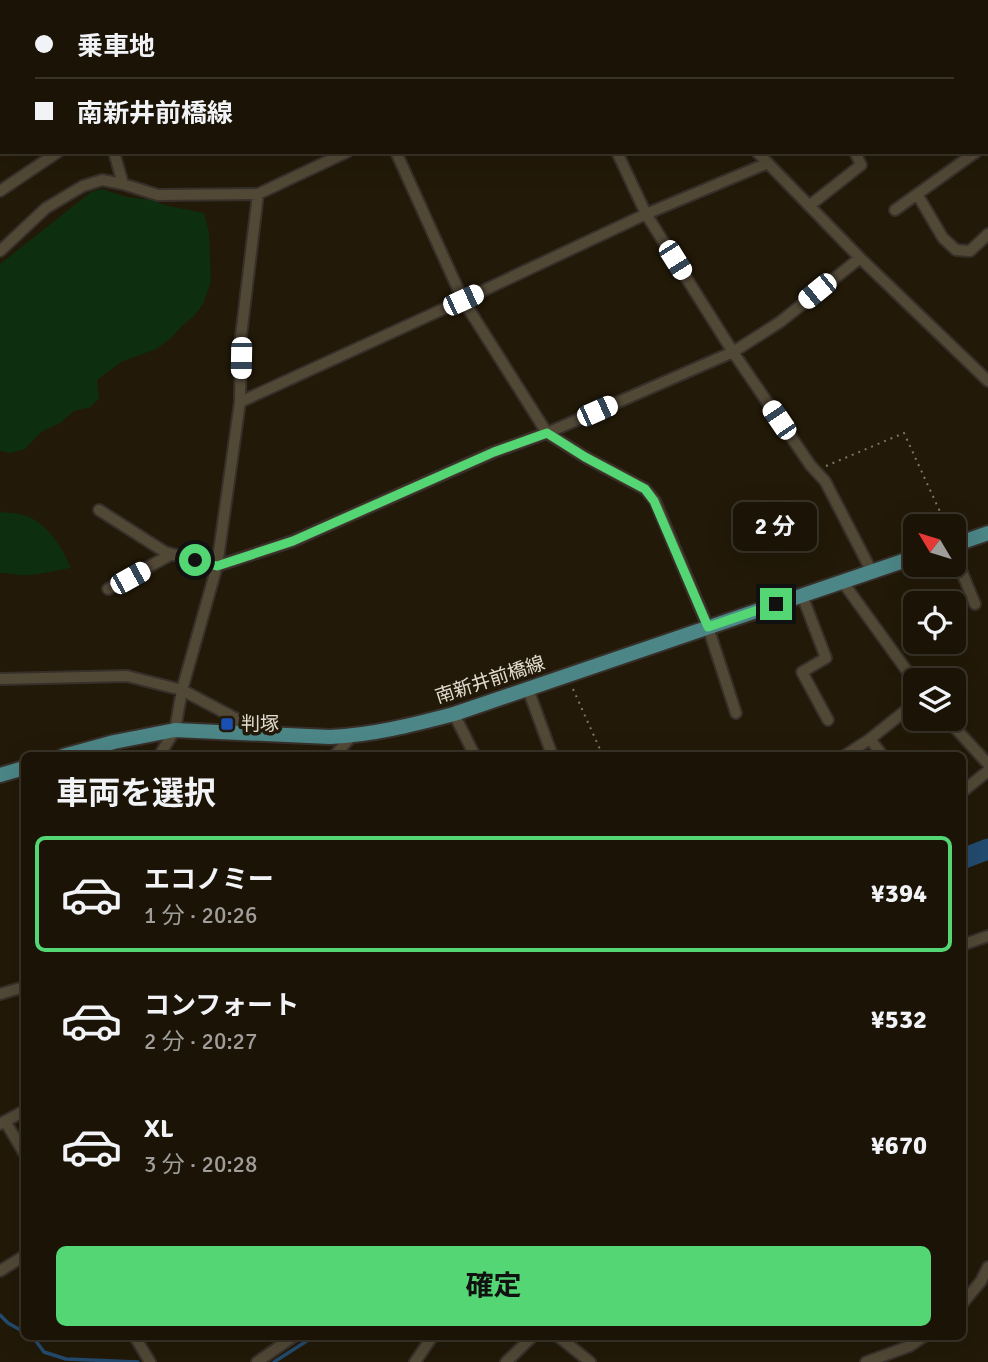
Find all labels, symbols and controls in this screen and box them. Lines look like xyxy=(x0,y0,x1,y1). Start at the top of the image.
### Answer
text: 乗車地 xyxy=(77,31,155,63)
text: 南新井前橋線 xyxy=(77,98,233,130)
car xyxy=(655,237,696,283)
car xyxy=(795,270,840,312)
car xyxy=(440,282,487,318)
car xyxy=(231,337,252,379)
car xyxy=(574,393,621,429)
car xyxy=(759,397,800,443)
callout: 2 分 xyxy=(734,503,818,552)
text: 2 分 xyxy=(755,512,795,541)
north arrow xyxy=(903,514,966,578)
map controls xyxy=(903,514,966,731)
route start xyxy=(179,544,211,576)
car xyxy=(107,559,154,597)
route end xyxy=(760,588,792,620)
button: locate xyxy=(903,591,966,654)
street label: 南新井前橋線 xyxy=(432,651,548,709)
button: layers xyxy=(903,668,966,731)
place label: 判塚 xyxy=(241,712,279,736)
marker: 判塚 xyxy=(219,716,235,732)
text: 車両を選択 xyxy=(56,774,216,813)
icon: car xyxy=(60,863,123,926)
text: エコノミー xyxy=(144,864,274,896)
text: ¥394 xyxy=(871,878,927,910)
text: 1 分 · 20:26 xyxy=(144,901,257,930)
icon: car xyxy=(60,989,123,1052)
text: コンフォート xyxy=(144,990,299,1022)
text: ¥532 xyxy=(871,1004,927,1036)
text: 2 分 · 20:27 xyxy=(144,1027,257,1056)
text: XL xyxy=(144,1113,174,1145)
icon: car xyxy=(60,1115,123,1178)
text: ¥670 xyxy=(871,1130,927,1162)
text: 3 分 · 20:28 xyxy=(144,1150,257,1179)
button: 確定 xyxy=(56,1246,931,1326)

